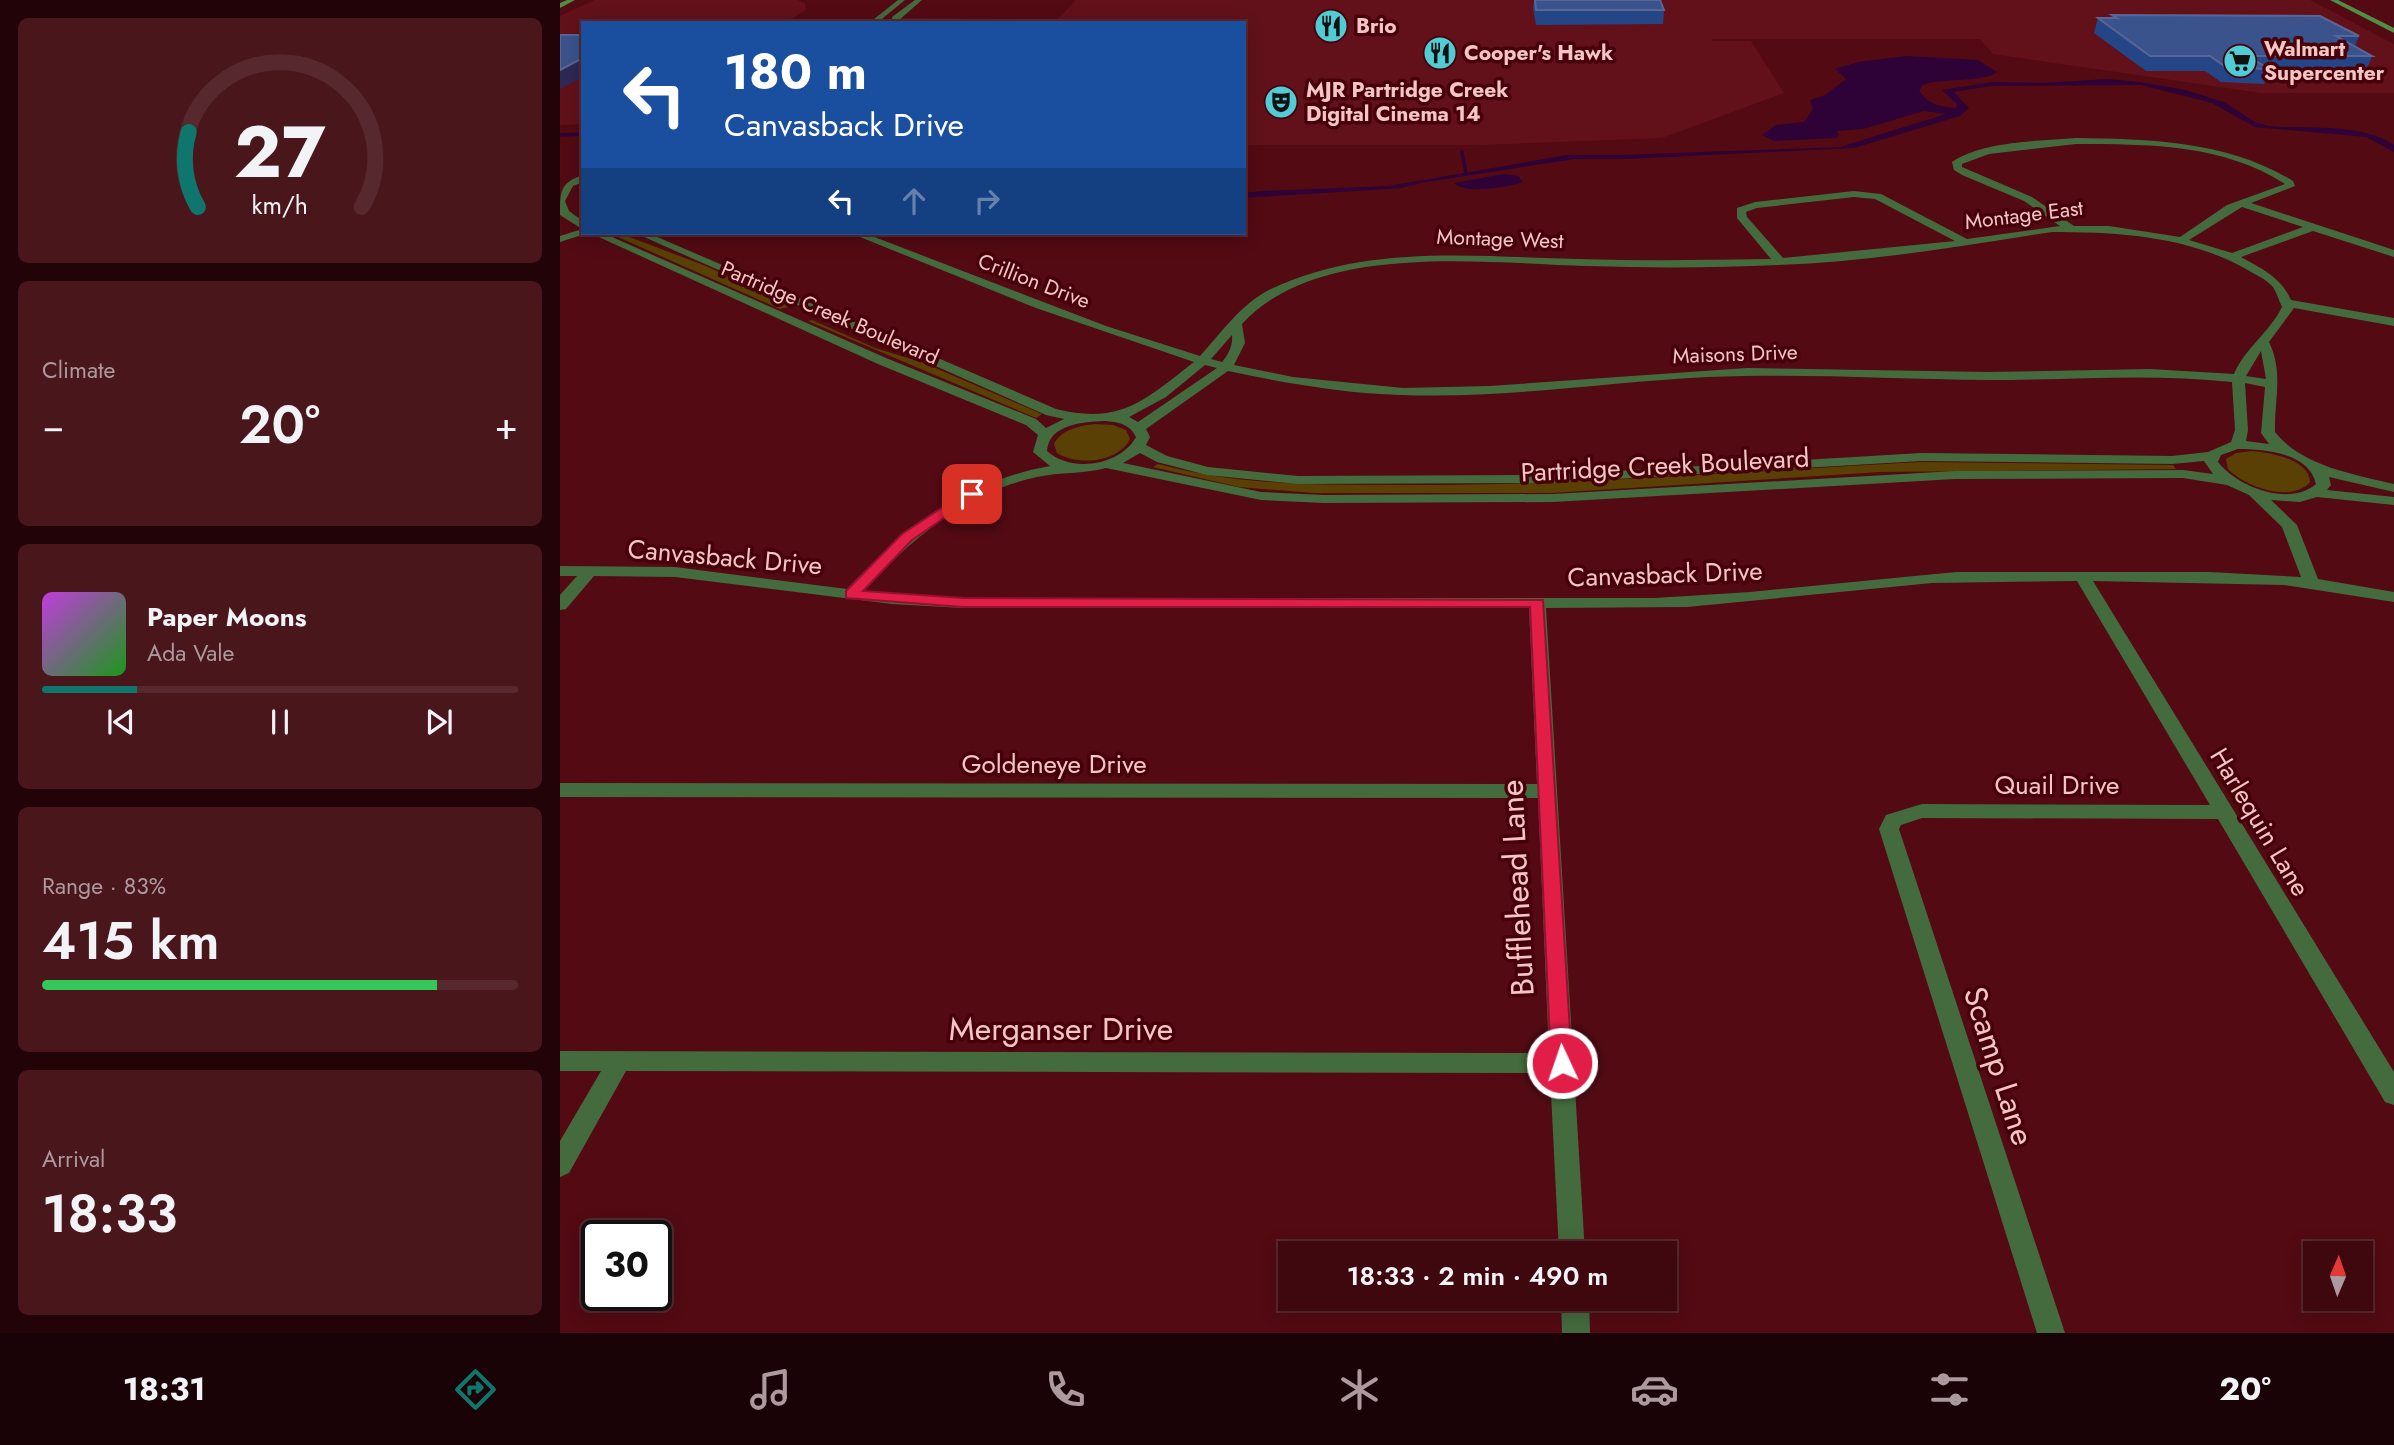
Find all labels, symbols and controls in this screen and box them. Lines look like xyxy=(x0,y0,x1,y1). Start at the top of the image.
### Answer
restaurant icon: Brio xyxy=(1312,7,1350,45)
place label: Brio xyxy=(1356,11,1397,41)
restaurant icon: Cooper's Hawk xyxy=(1421,34,1459,72)
place label: Walmart Supercenter xyxy=(2264,34,2385,88)
text: 180 m xyxy=(724,37,867,107)
place label: Cooper's Hawk xyxy=(1464,38,1613,68)
supermarket icon: Walmart Supercenter xyxy=(2221,42,2259,80)
icon: left xyxy=(609,49,700,140)
place label: MJR Partridge Creek Digital Cinema 14 xyxy=(1306,75,1508,129)
theatre icon: MJR Partridge Creek Digital Cinema 14 xyxy=(1262,83,1300,121)
text: 27 xyxy=(234,99,326,204)
text: Canvasback Drive xyxy=(724,102,964,148)
icon: left xyxy=(822,182,860,220)
icon: ahead xyxy=(895,182,933,220)
icon: right xyxy=(968,182,1006,220)
text: km/h xyxy=(252,186,308,222)
street label: Montage East xyxy=(1963,193,2085,237)
street label: Montage West xyxy=(1436,222,1564,256)
street label: Crillion Drive xyxy=(974,246,1094,316)
street label: Partridge Creek Boulevard xyxy=(717,254,943,372)
street label: Maisons Drive xyxy=(1672,337,1798,371)
text: Climate xyxy=(42,353,115,387)
text: 20° xyxy=(239,387,320,463)
text: − xyxy=(42,398,64,453)
text: + xyxy=(495,398,518,453)
street label: Partridge Creek Boulevard xyxy=(1520,438,1810,492)
pin xyxy=(942,464,1002,524)
icon: arrive xyxy=(953,475,991,513)
street label: Canvasback Drive xyxy=(626,530,824,584)
street label: Canvasback Drive xyxy=(1567,552,1763,596)
text: Paper Moons xyxy=(147,598,307,636)
text: Ada Vale xyxy=(147,636,234,670)
icon: previous xyxy=(102,703,140,741)
icon: pause xyxy=(261,703,299,741)
icon: next xyxy=(420,703,458,741)
street label: Harlequin Lane xyxy=(2201,741,2319,903)
street label: Goldeneye Drive xyxy=(961,745,1147,783)
street label: Quail Drive xyxy=(1994,766,2120,804)
street label: Bufflehead Lane xyxy=(1488,779,1546,997)
text: Range · 83% xyxy=(42,869,166,903)
text: 415 km xyxy=(42,903,220,979)
street label: Scamp Lane xyxy=(1952,981,2046,1151)
street label: Merganser Drive xyxy=(949,1006,1173,1052)
position arrow xyxy=(1525,1026,1599,1100)
text: Arrival xyxy=(42,1142,105,1176)
text: 18:33 xyxy=(42,1176,177,1252)
speed limit sign: 30 xyxy=(581,1220,672,1311)
north arrow xyxy=(2303,1241,2373,1311)
map controls xyxy=(2303,1241,2373,1311)
text: 18:33 · 2 min · 490 m xyxy=(1347,1257,1608,1295)
icon: directions xyxy=(451,1365,500,1414)
icon: music xyxy=(746,1365,795,1414)
icon: phone xyxy=(1041,1365,1090,1414)
icon: climate xyxy=(1335,1365,1384,1414)
icon: car xyxy=(1630,1365,1679,1414)
icon: filters xyxy=(1925,1365,1974,1414)
text: 18:31 xyxy=(123,1366,206,1412)
text: 20° xyxy=(2219,1366,2271,1412)

